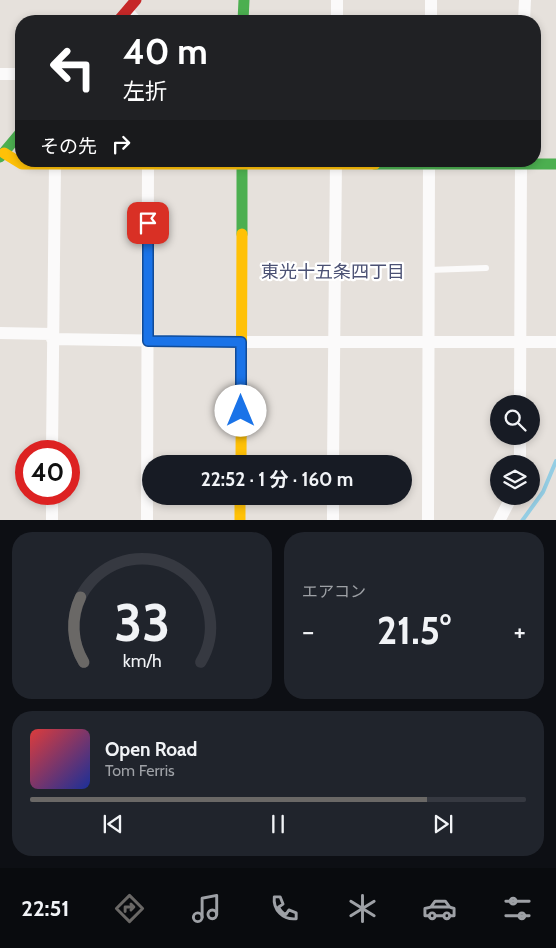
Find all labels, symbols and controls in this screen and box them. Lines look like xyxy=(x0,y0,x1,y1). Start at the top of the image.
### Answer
text: 40 m xyxy=(123,30,208,73)
icon: left xyxy=(40,35,105,100)
text: 左折 xyxy=(123,78,167,105)
icon: right xyxy=(107,130,135,158)
text: その先 xyxy=(40,135,97,158)
pin xyxy=(127,202,169,244)
icon: arrive xyxy=(134,209,162,237)
district label: 東光十五条四丁目 xyxy=(261,261,405,283)
position arrow xyxy=(214,384,266,436)
map controls xyxy=(490,395,540,505)
button: search xyxy=(490,395,540,445)
speed limit sign: 40 xyxy=(15,440,80,505)
button: layers xyxy=(490,455,540,505)
text: 22:52 · 1 分 · 160 m xyxy=(201,468,353,491)
text: エアコン xyxy=(302,582,366,601)
text: 33 xyxy=(114,591,170,654)
text: 21.5° xyxy=(377,607,451,654)
text: − xyxy=(302,614,314,648)
text: + xyxy=(514,614,526,648)
text: km/h xyxy=(122,650,162,671)
text: Open Road xyxy=(105,738,197,761)
text: Tom Ferris xyxy=(105,761,175,780)
icon: previous xyxy=(99,810,127,838)
icon: pause xyxy=(264,810,292,838)
icon: next xyxy=(429,810,457,838)
icon: directions xyxy=(112,891,147,926)
icon: music xyxy=(189,891,224,926)
icon: phone xyxy=(267,891,302,926)
icon: climate xyxy=(345,891,380,926)
icon: car xyxy=(422,891,457,926)
icon: filters xyxy=(500,891,535,926)
text: 22:51 xyxy=(21,895,69,922)

